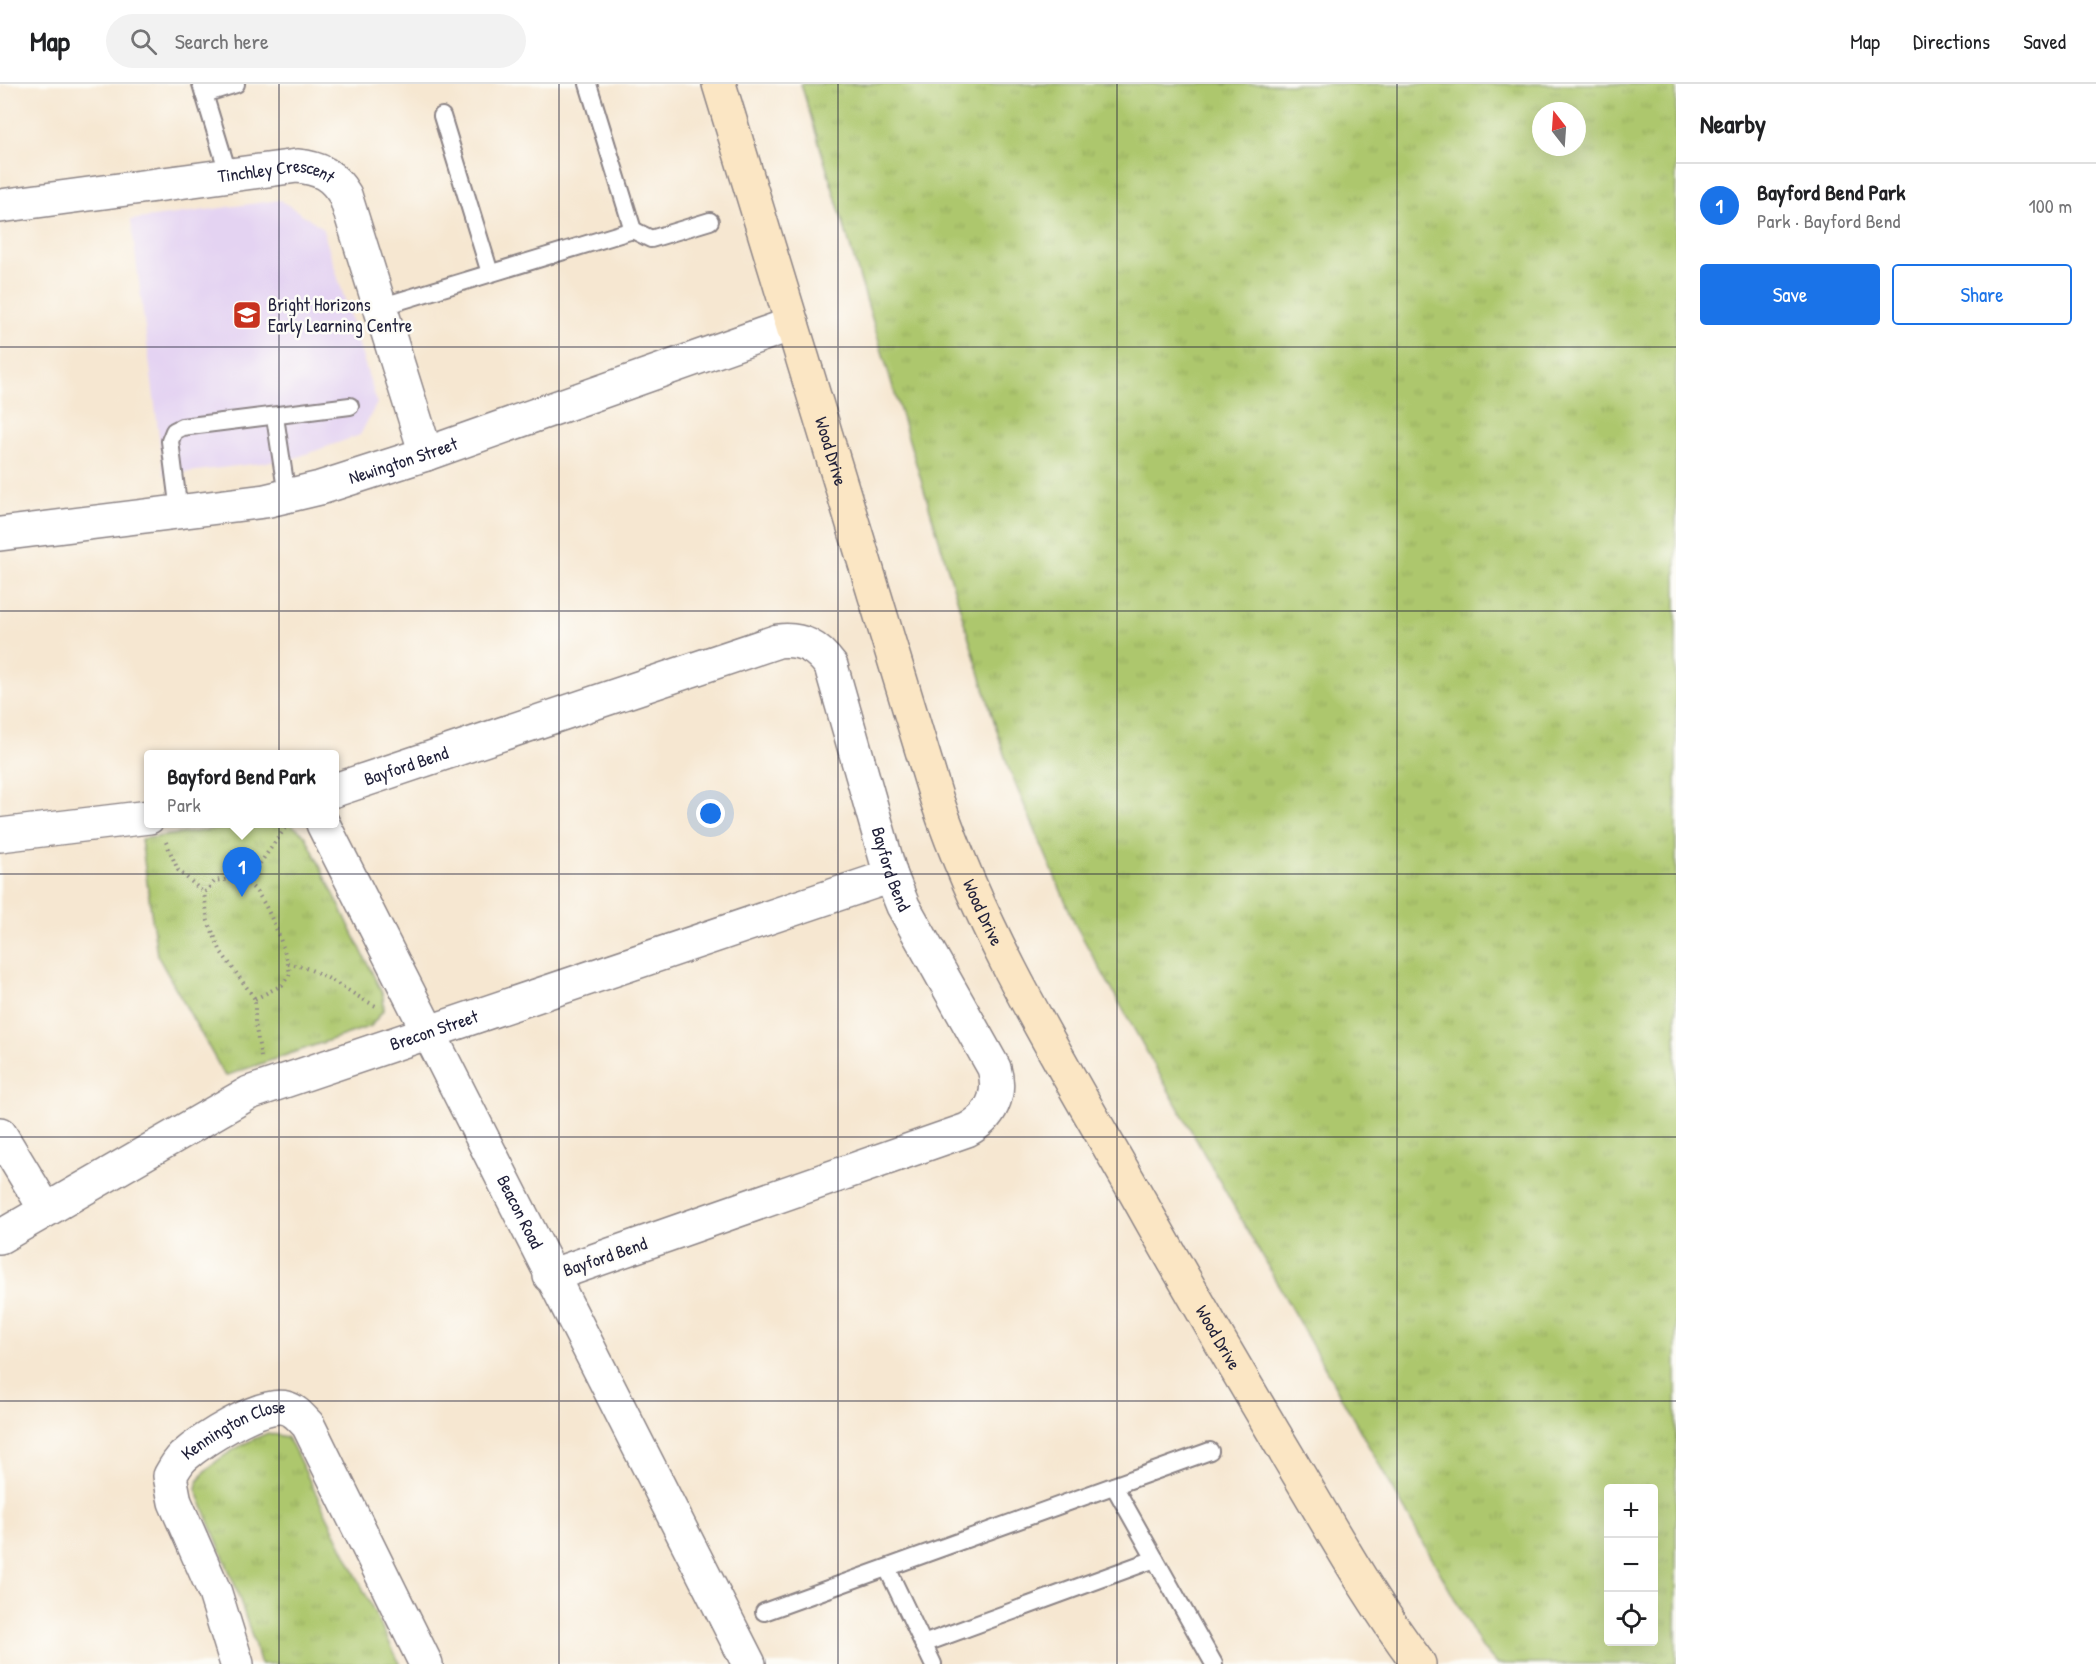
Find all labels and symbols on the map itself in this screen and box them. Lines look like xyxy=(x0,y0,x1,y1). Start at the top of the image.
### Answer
north arrow xyxy=(1532,102,1586,156)
street label: Tinchley Crescent xyxy=(216,153,341,189)
place label: Bright Horizons Early Learning Centre xyxy=(268,292,412,338)
school or university icon: Bright Horizons Early Learning Centre xyxy=(231,299,263,331)
street label: Wood Drive xyxy=(809,414,854,489)
street label: Newington Street xyxy=(345,431,462,490)
street label: Bayford Bend xyxy=(361,740,451,791)
your location xyxy=(696,799,725,828)
street label: Bayford Bend xyxy=(866,824,917,916)
pin: 1 xyxy=(222,848,262,897)
street label: Wood Drive xyxy=(957,875,1009,950)
street label: Brecon Street xyxy=(386,1003,482,1056)
street label: Beacon Road xyxy=(491,1171,549,1253)
street label: Bayford Bend xyxy=(560,1231,650,1283)
street label: Wood Drive xyxy=(1190,1301,1247,1374)
street label: Kennington Close xyxy=(176,1394,287,1466)

